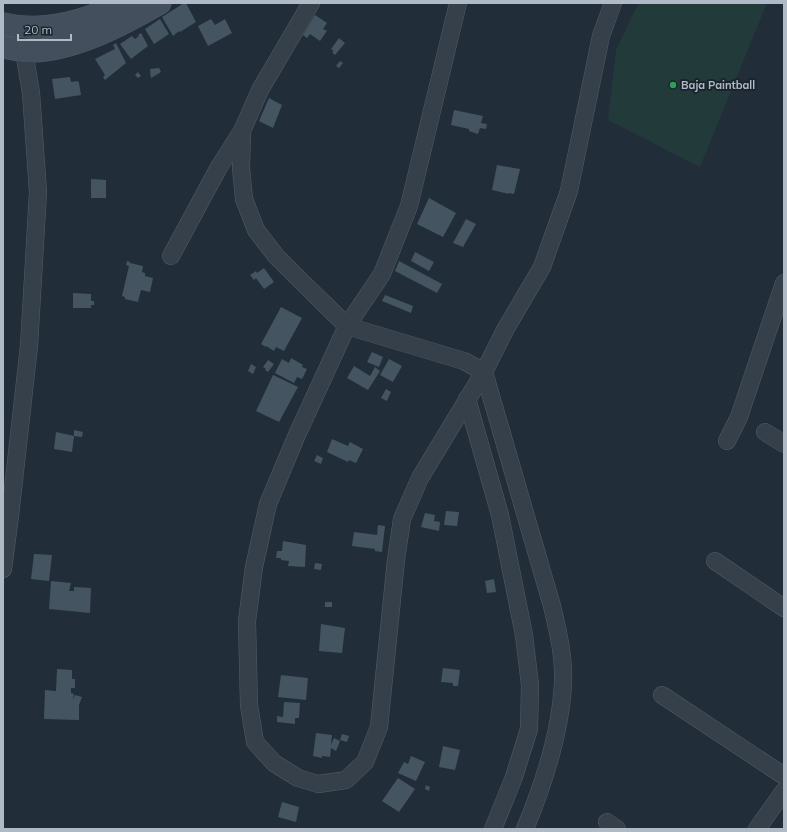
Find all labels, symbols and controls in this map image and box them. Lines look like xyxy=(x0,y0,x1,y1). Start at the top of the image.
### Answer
scale bar xyxy=(18,16,71,42)
text: 20 m xyxy=(24,22,52,37)
place label: Baja Paintball xyxy=(681,78,755,92)
marker: Baja Paintball xyxy=(668,80,678,90)

